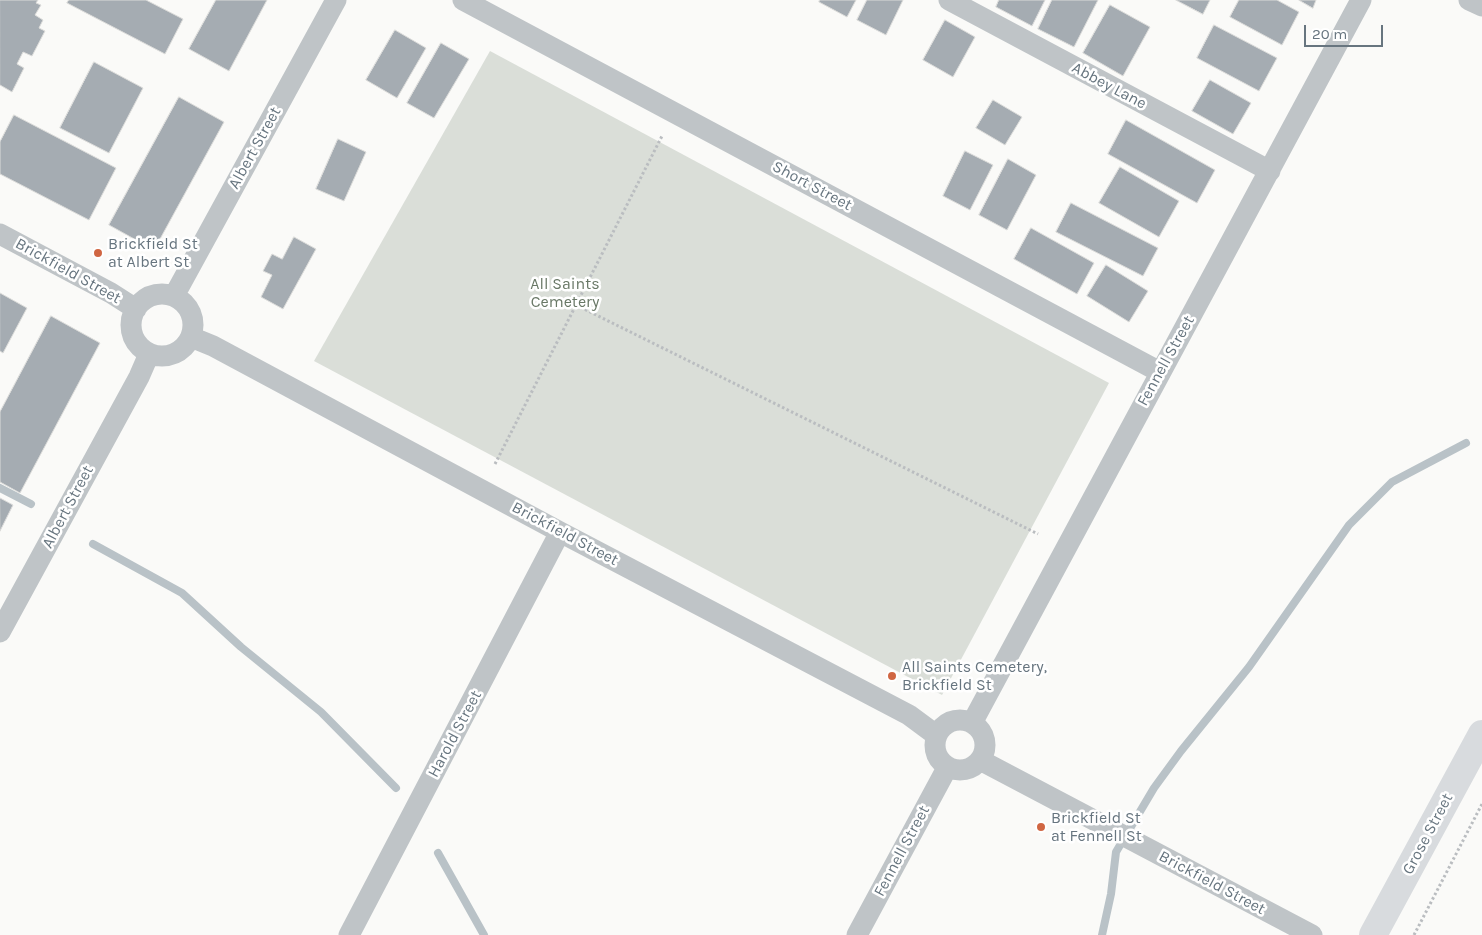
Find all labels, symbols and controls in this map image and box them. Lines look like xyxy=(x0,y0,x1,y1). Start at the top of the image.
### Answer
scale bar xyxy=(1307,15,1386,47)
text: 20 m xyxy=(1312,25,1347,43)
street label: Abbey Lane xyxy=(1068,58,1150,114)
street label: Albert Street xyxy=(225,104,285,192)
street label: Short Street xyxy=(769,157,855,215)
street label: Brickfield Street xyxy=(12,234,124,308)
place label: Brickfield St at Albert St xyxy=(108,234,198,272)
marker: Brickfield St at Albert St xyxy=(92,247,104,259)
park label: All Saints Cemetery xyxy=(530,274,600,312)
street label: Fennell Street xyxy=(1133,312,1199,410)
street label: Albert Street xyxy=(38,462,98,552)
street label: Brickfield Street xyxy=(508,498,622,570)
place label: All Saints Cemetery, Brickfield St xyxy=(902,657,1047,695)
marker: All Saints Cemetery, Brickfield St xyxy=(886,670,898,682)
street label: Harold Street xyxy=(424,687,486,781)
street label: Grose Street xyxy=(1399,790,1457,878)
street label: Fennell Street xyxy=(870,802,934,900)
place label: Brickfield St at Fennell St xyxy=(1051,808,1142,846)
marker: Brickfield St at Fennell St xyxy=(1035,821,1047,833)
street label: Brickfield Street xyxy=(1155,847,1269,919)

